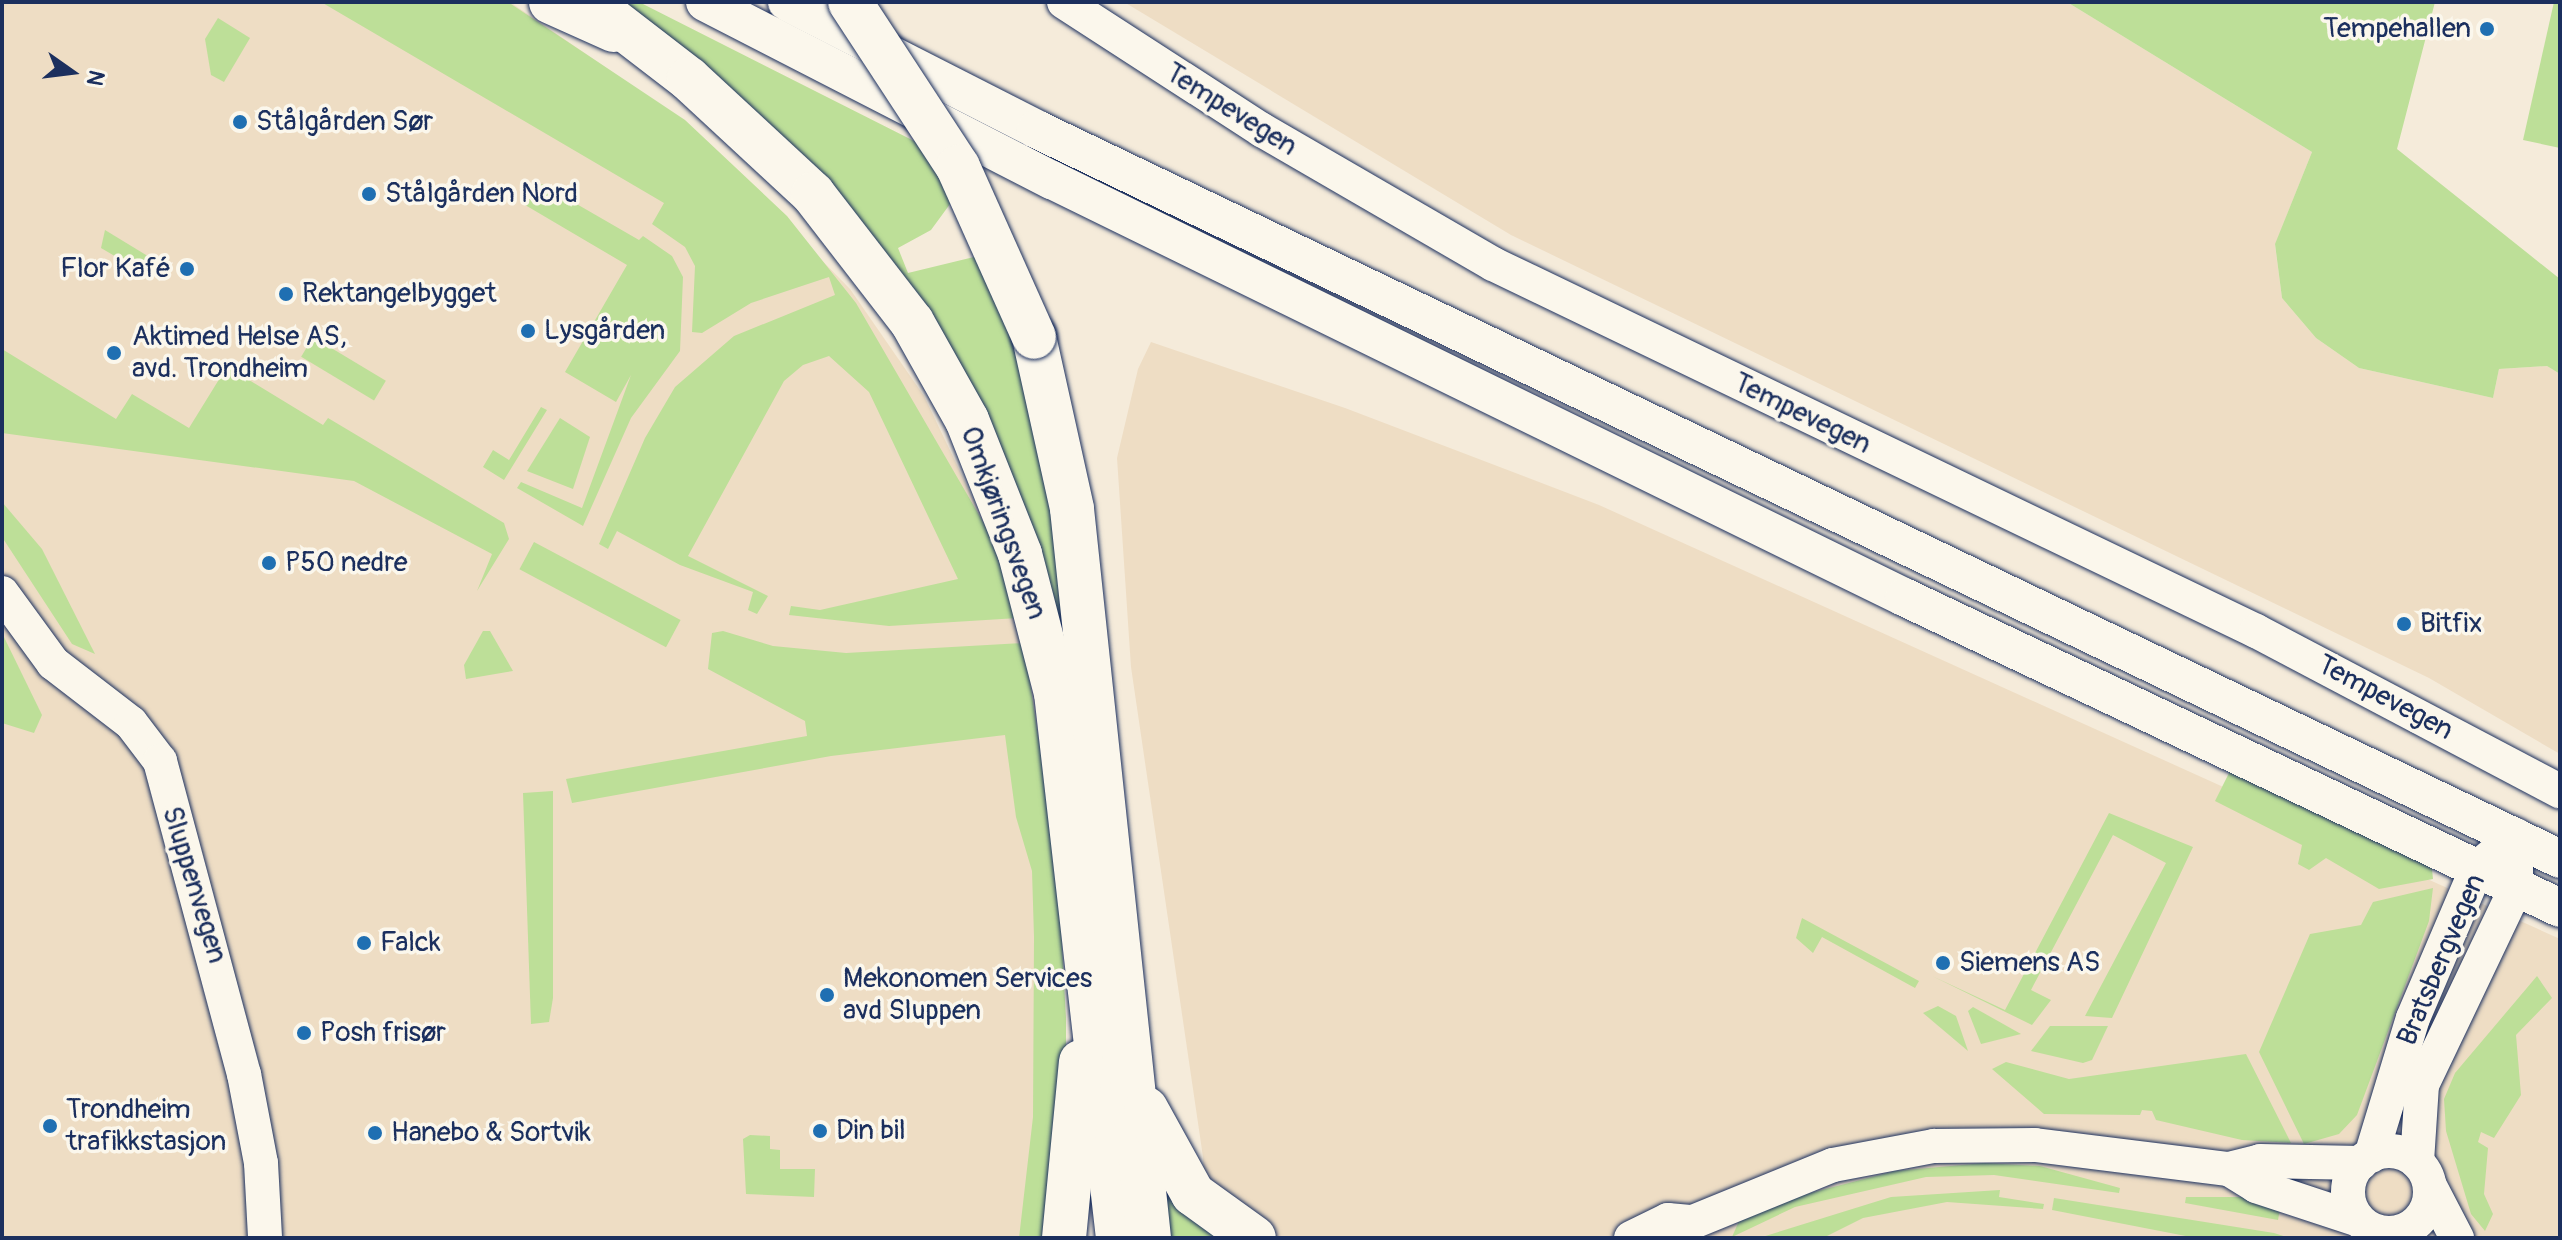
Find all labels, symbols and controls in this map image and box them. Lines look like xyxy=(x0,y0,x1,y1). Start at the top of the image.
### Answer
place label: Tempehallen xyxy=(2323,12,2471,46)
marker: Tempehallen xyxy=(2478,20,2496,38)
north arrow xyxy=(32,32,112,112)
street label: Tempevegen xyxy=(1159,56,1303,164)
text: N xyxy=(80,67,111,88)
place label: Stålgården Sør xyxy=(256,105,433,139)
marker: Stålgården Sør xyxy=(231,113,249,131)
place label: Stålgården Nord xyxy=(385,177,578,211)
marker: Stålgården Nord xyxy=(360,185,378,203)
place label: Flor Kafé xyxy=(60,252,171,286)
marker: Flor Kafé xyxy=(178,260,196,278)
place label: Rektangelbygget xyxy=(302,277,497,311)
marker: Rektangelbygget xyxy=(277,285,295,303)
place label: Lysgården xyxy=(544,314,665,348)
place label: Aktimed Helse AS, avd. Trondheim xyxy=(132,320,347,386)
marker: Lysgården xyxy=(519,322,537,340)
marker: Aktimed Helse AS, avd. Trondheim xyxy=(103,342,125,364)
street label: Tempevegen xyxy=(1728,366,1876,462)
street label: Omkjøringsvegen xyxy=(953,422,1053,624)
place label: P50 nedre xyxy=(285,546,407,580)
marker: P50 nedre xyxy=(260,554,278,572)
place label: Bitfix xyxy=(2420,607,2482,641)
marker: Bitfix xyxy=(2395,615,2413,633)
street label: Tempevegen xyxy=(2311,648,2459,748)
street label: Sluppenvegen xyxy=(154,803,234,967)
street label: Bratsbergvegen xyxy=(2391,869,2493,1051)
place label: Falck xyxy=(380,926,441,960)
marker: Falck xyxy=(355,934,373,952)
place label: Siemens AS xyxy=(1959,946,2100,980)
marker: Siemens AS xyxy=(1934,954,1952,972)
place label: Mekonomen Services avd Sluppen xyxy=(843,962,1092,1028)
marker: Mekonomen Services avd Sluppen xyxy=(818,986,836,1004)
place label: Posh frisør xyxy=(320,1016,446,1050)
marker: Posh frisør xyxy=(295,1024,313,1042)
place label: Trondheim trafikkstasjon xyxy=(66,1093,226,1159)
place label: Din bil xyxy=(836,1114,906,1148)
place label: Hanebo & Sortvik xyxy=(391,1116,591,1150)
marker: Trondheim trafikkstasjon xyxy=(41,1117,59,1135)
marker: Din bil xyxy=(811,1122,829,1140)
marker: Hanebo & Sortvik xyxy=(366,1124,384,1142)

